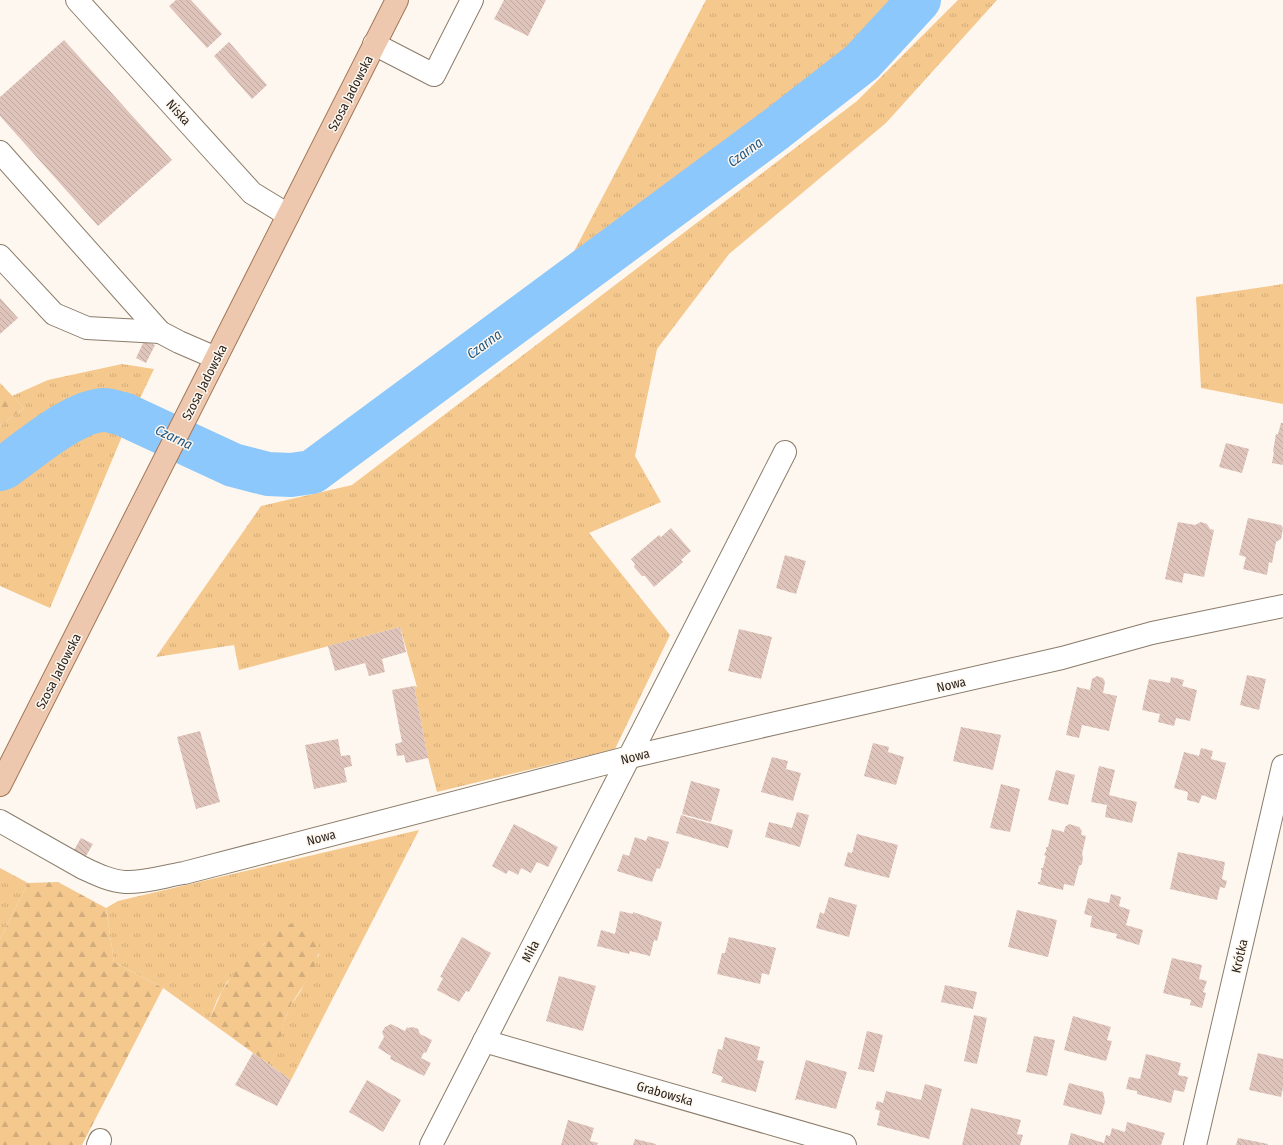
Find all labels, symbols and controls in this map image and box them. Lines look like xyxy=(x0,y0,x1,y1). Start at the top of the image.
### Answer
street label: Szosa Jadowska xyxy=(325,53,376,134)
street label: Niska xyxy=(163,97,194,128)
water label: Czarna xyxy=(724,134,766,171)
water label: Czarna xyxy=(463,326,505,363)
street label: Szosa Jadowska xyxy=(179,342,230,423)
water label: Czarna xyxy=(152,421,195,453)
street label: Szosa Jadowska xyxy=(33,631,84,712)
street label: Nowa xyxy=(935,674,967,695)
street label: Nowa xyxy=(619,746,651,767)
street label: Nowa xyxy=(305,827,337,848)
street label: Miła xyxy=(519,938,542,965)
street label: Krótka xyxy=(1228,938,1251,975)
street label: Grabowska xyxy=(635,1078,695,1109)

